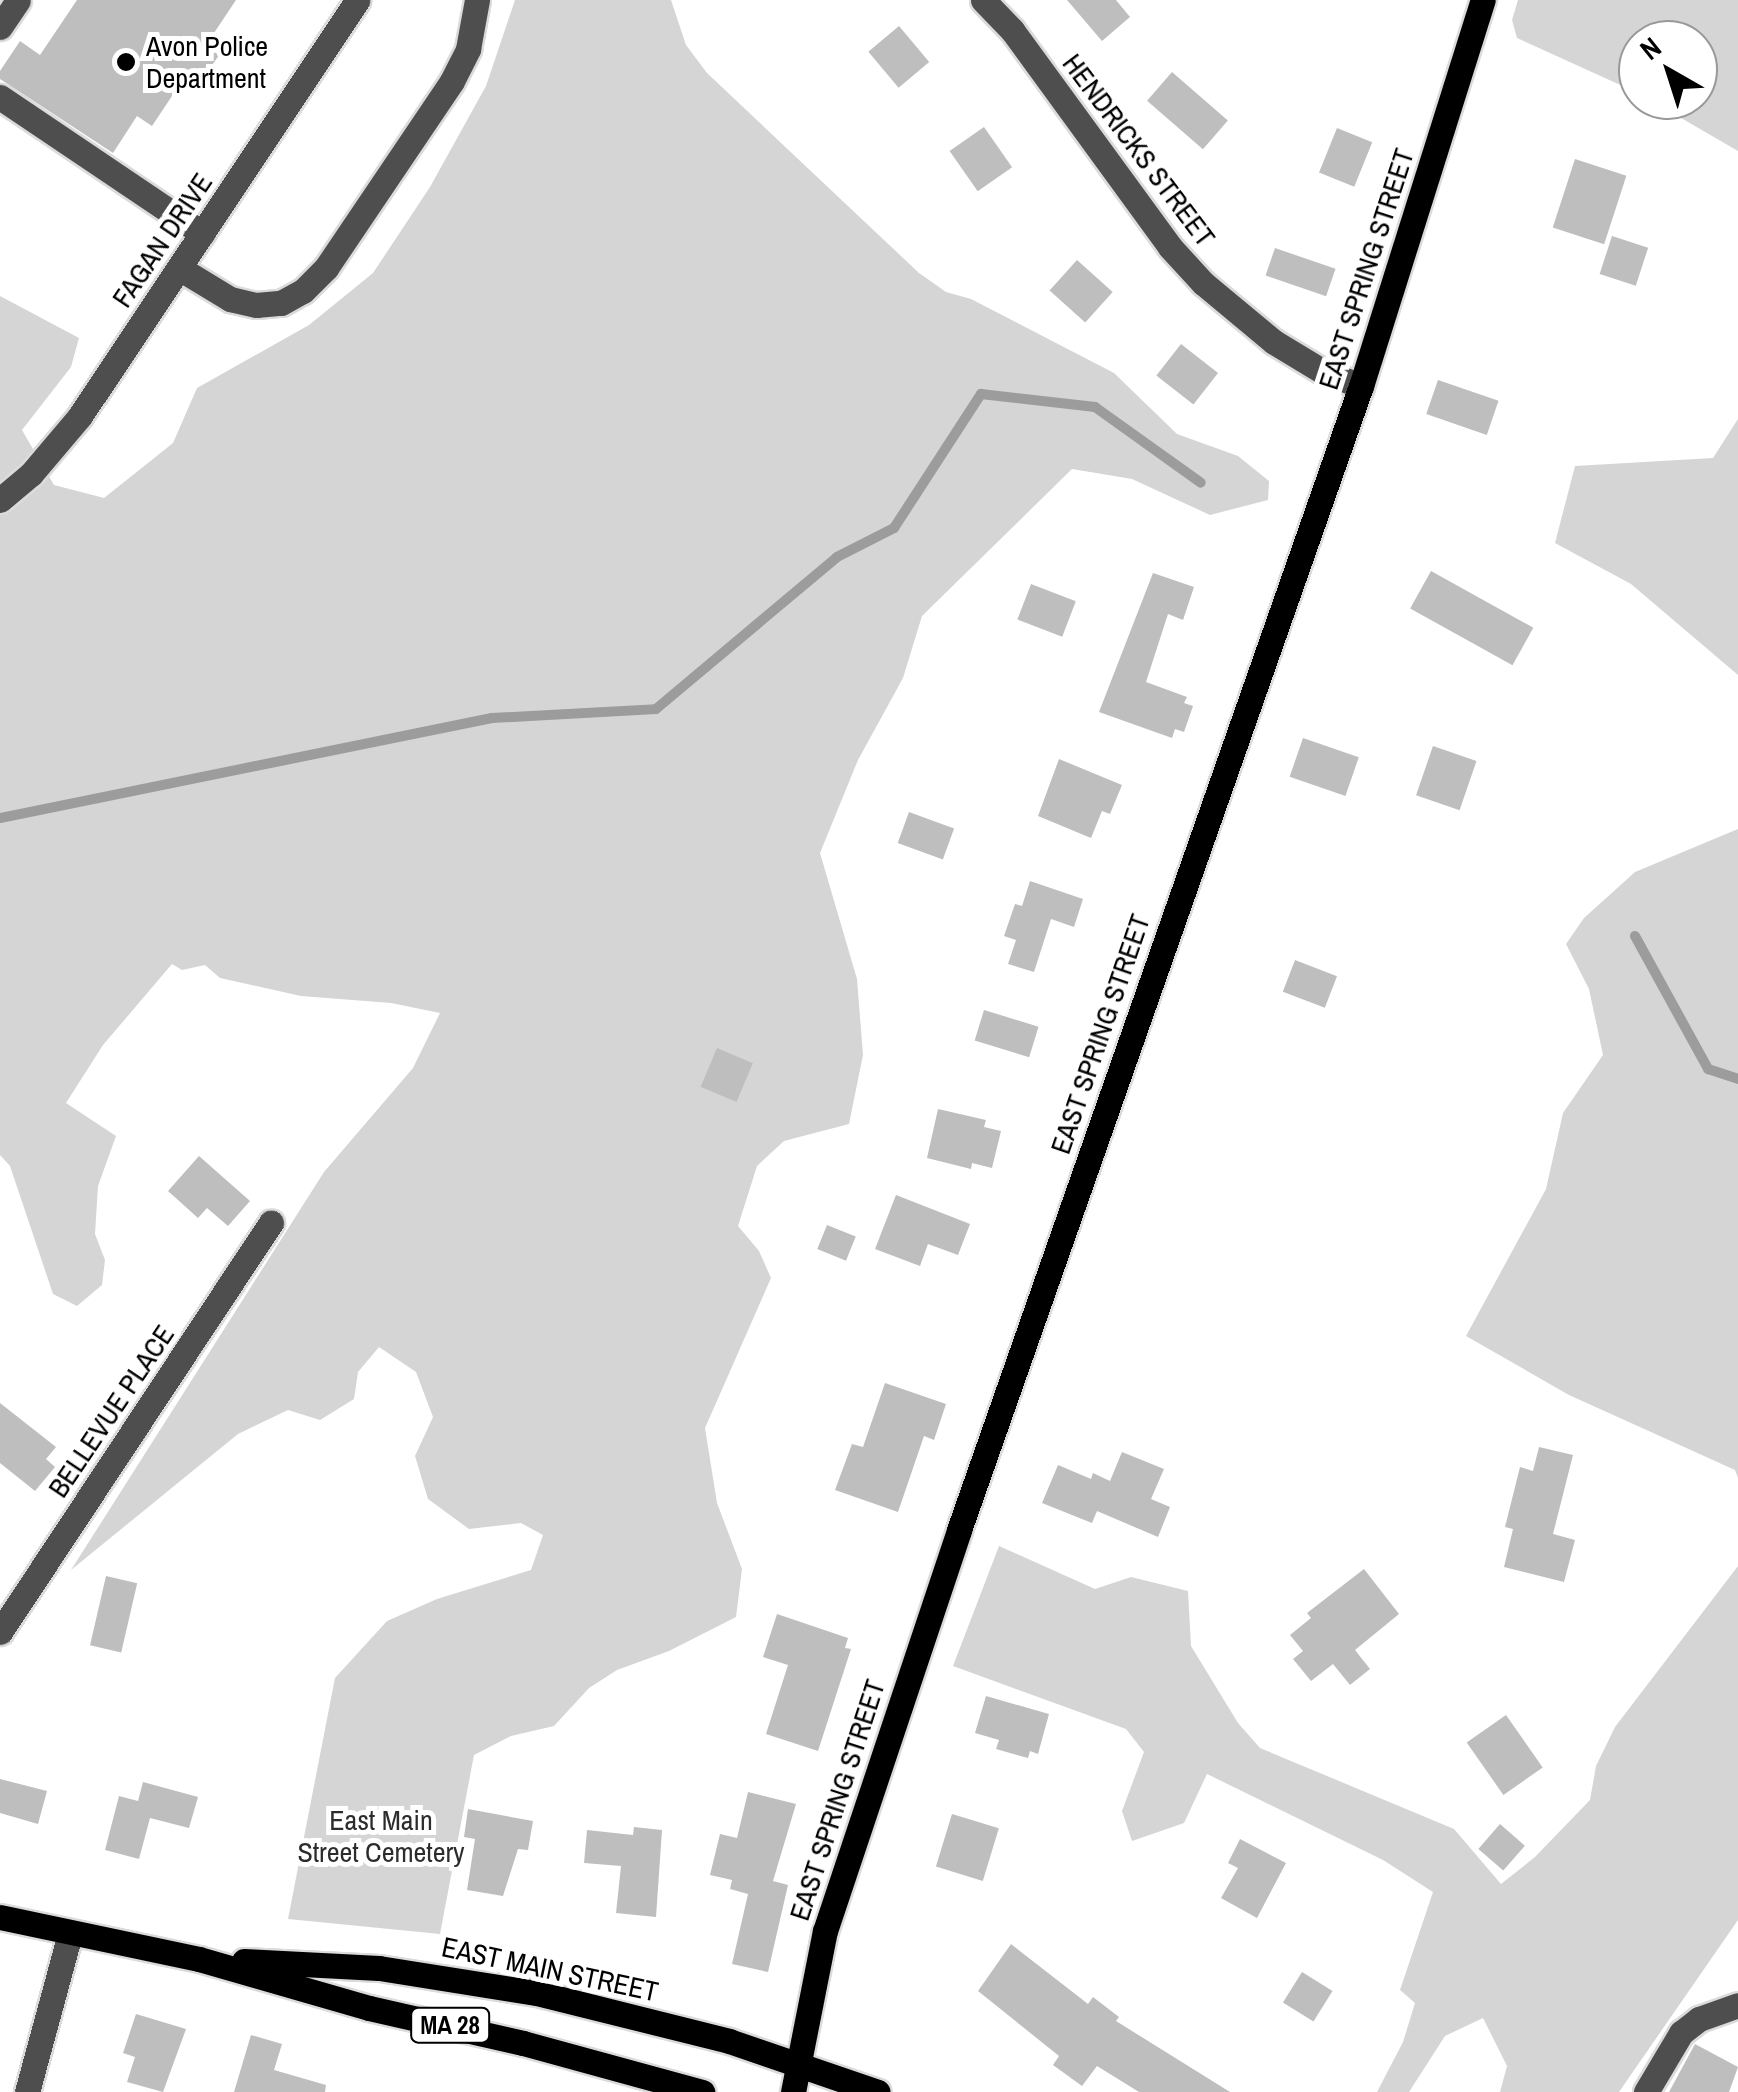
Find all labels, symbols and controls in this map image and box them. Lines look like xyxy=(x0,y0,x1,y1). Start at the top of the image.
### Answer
north arrow xyxy=(1618,20,1718,120)
text: N xyxy=(1632,28,1669,68)
place label: Avon Police Department xyxy=(146,29,268,95)
street label: HENDRICKS STREET xyxy=(1056,47,1222,253)
marker: Avon Police Department xyxy=(115,51,137,73)
street label: EAST SPRING STREET xyxy=(1311,144,1421,394)
street label: FAGAN DRIVE xyxy=(105,167,219,313)
street label: EAST SPRING STREET xyxy=(1043,910,1157,1158)
street label: BELLEVUE PLACE xyxy=(41,1319,181,1503)
street label: EAST SPRING STREET xyxy=(782,1675,892,1925)
park label: East Main Street Cemetery xyxy=(297,1803,465,1869)
street label: EAST MAIN STREET xyxy=(439,1930,661,2008)
road number: MA 28 xyxy=(408,2005,492,2045)

